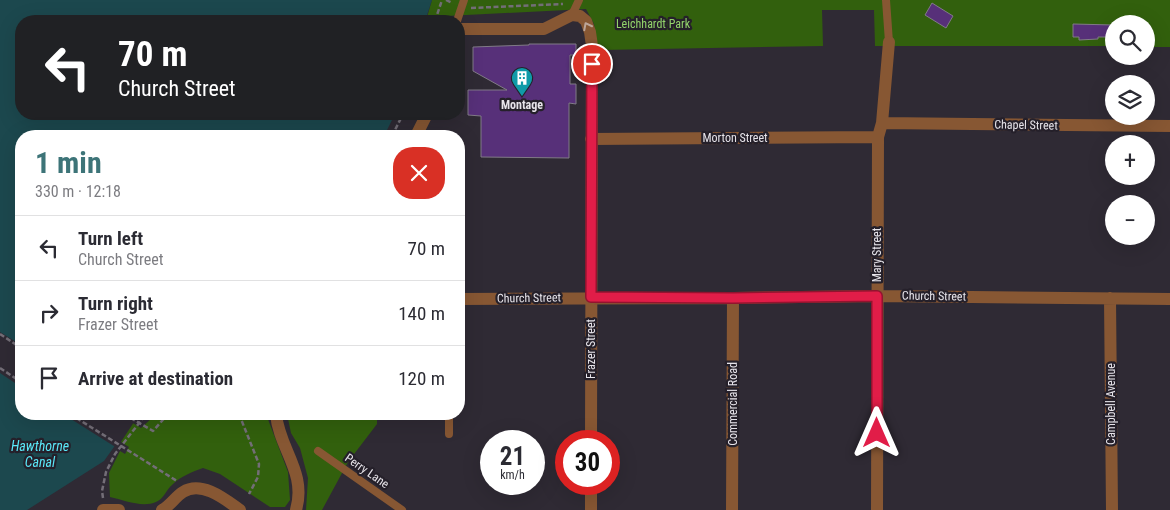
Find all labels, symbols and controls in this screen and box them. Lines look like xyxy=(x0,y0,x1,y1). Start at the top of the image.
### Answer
map controls xyxy=(1105,15,1155,245)
button: search xyxy=(1105,15,1155,65)
park label: Leichhardt Park xyxy=(616,17,691,31)
one-way arrow xyxy=(583,23,593,32)
text: 70 m xyxy=(118,34,187,75)
icon: left xyxy=(35,35,100,100)
pin xyxy=(571,43,613,85)
icon: arrive xyxy=(578,50,606,78)
building icon: Montage xyxy=(510,66,534,97)
button: layers xyxy=(1105,75,1155,125)
text: Church Street xyxy=(118,76,236,101)
place label: Montage xyxy=(501,98,543,112)
street label: Chapel Street xyxy=(994,117,1058,133)
street label: Morton Street xyxy=(702,131,768,145)
button: + xyxy=(1105,135,1155,185)
text: 1 min xyxy=(35,145,102,180)
button: close xyxy=(393,147,445,199)
text: 330 m · 12:18 xyxy=(35,182,121,201)
button: − xyxy=(1105,195,1155,245)
text: Turn left xyxy=(78,227,143,250)
street label: Mary Street xyxy=(870,227,884,282)
icon: left xyxy=(35,234,63,262)
text: 70 m xyxy=(408,237,445,260)
text: Church Street xyxy=(78,250,164,269)
street label: Church Street xyxy=(902,288,967,304)
street label: Church Street xyxy=(497,290,562,306)
text: Turn right xyxy=(78,292,153,315)
icon: right xyxy=(35,299,63,327)
text: 140 m xyxy=(398,302,445,325)
text: Frazer Street xyxy=(78,315,158,334)
street label: Frazer Street xyxy=(584,318,598,379)
street label: Commercial Road xyxy=(726,362,740,446)
street label: Campbell Avenue xyxy=(1104,363,1118,445)
icon: arrive xyxy=(35,364,63,392)
text: Arrive at destination xyxy=(78,367,233,390)
text: 120 m xyxy=(398,367,445,390)
position arrow xyxy=(850,406,902,458)
speed limit sign: 30 xyxy=(555,430,620,495)
water label: Hawthorne Canal xyxy=(11,438,69,470)
text: 21 xyxy=(500,442,525,471)
street label: Perry Lane xyxy=(342,451,392,491)
text: km/h xyxy=(500,468,525,482)

